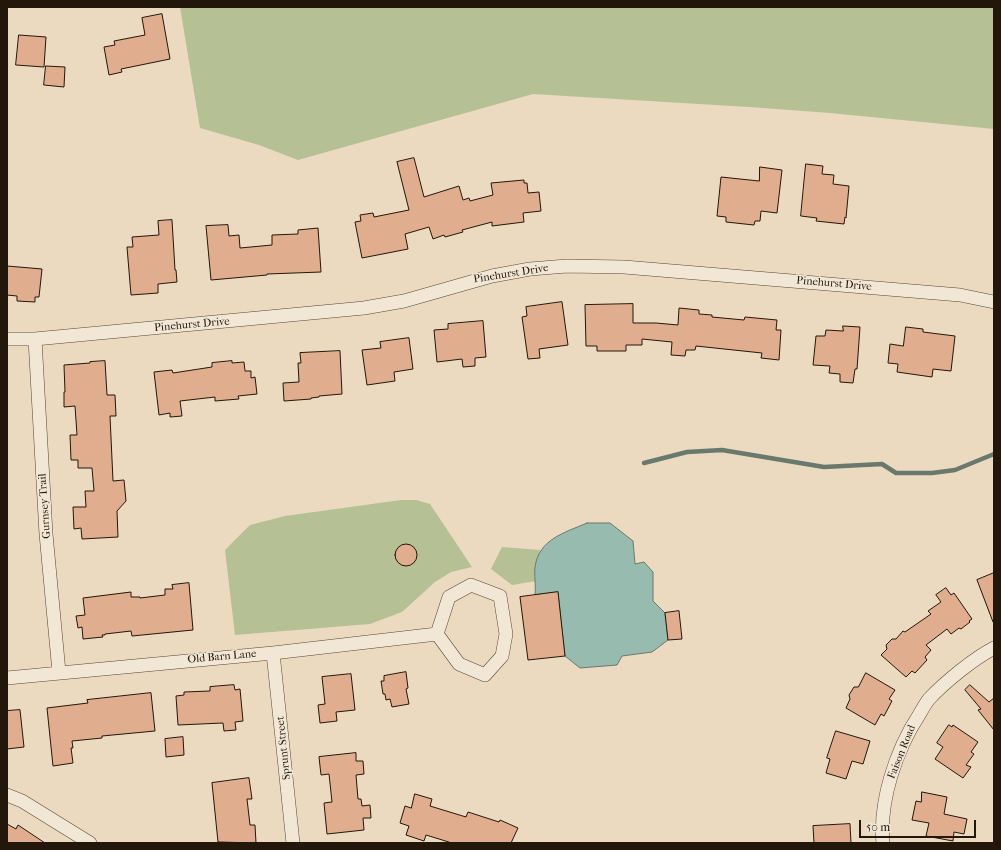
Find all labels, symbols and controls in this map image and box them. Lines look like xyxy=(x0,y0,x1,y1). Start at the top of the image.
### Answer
street label: Pinehurst Drive xyxy=(473,262,549,286)
street label: Pinehurst Drive xyxy=(796,274,872,294)
street label: Pinehurst Drive xyxy=(154,315,230,335)
street label: Gurnsey Trail xyxy=(36,473,54,539)
street label: Old Barn Lane xyxy=(187,647,257,667)
street label: Sprunt Street xyxy=(274,715,294,781)
street label: Faison Road xyxy=(885,723,919,781)
scale bar xyxy=(861,812,978,838)
text: 50 m xyxy=(866,820,890,834)

